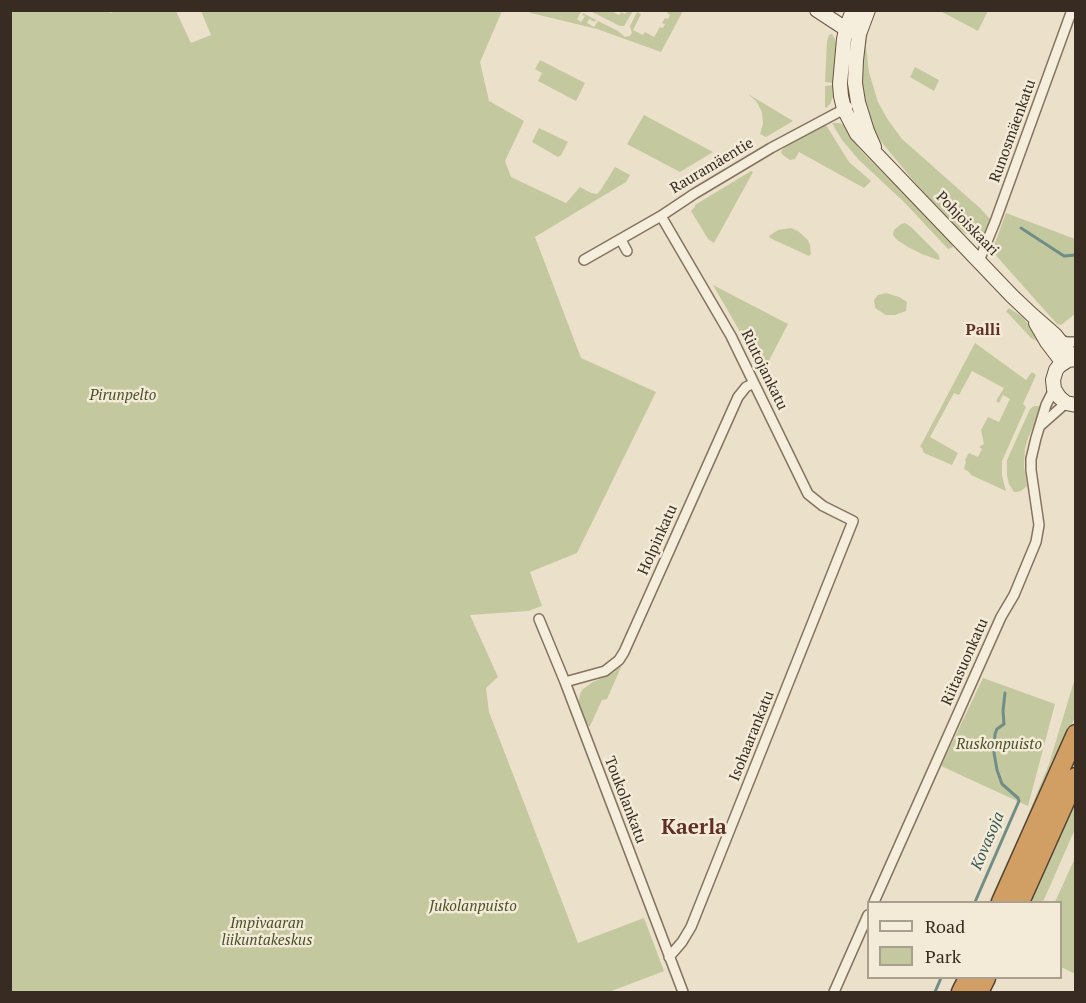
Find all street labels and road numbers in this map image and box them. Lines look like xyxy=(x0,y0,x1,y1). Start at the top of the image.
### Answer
street label: Runosmäenkatu xyxy=(986,77,1040,185)
street label: Rauramäentie xyxy=(667,134,757,198)
street label: Pohjoiskaari xyxy=(932,188,1002,260)
street label: Riutojankatu xyxy=(737,327,791,413)
street label: Holpinkatu xyxy=(634,502,682,578)
street label: Riitasuonkatu xyxy=(938,616,992,708)
street label: Isohaarankatu xyxy=(726,688,778,784)
street label: Toukolankatu xyxy=(600,754,650,846)

